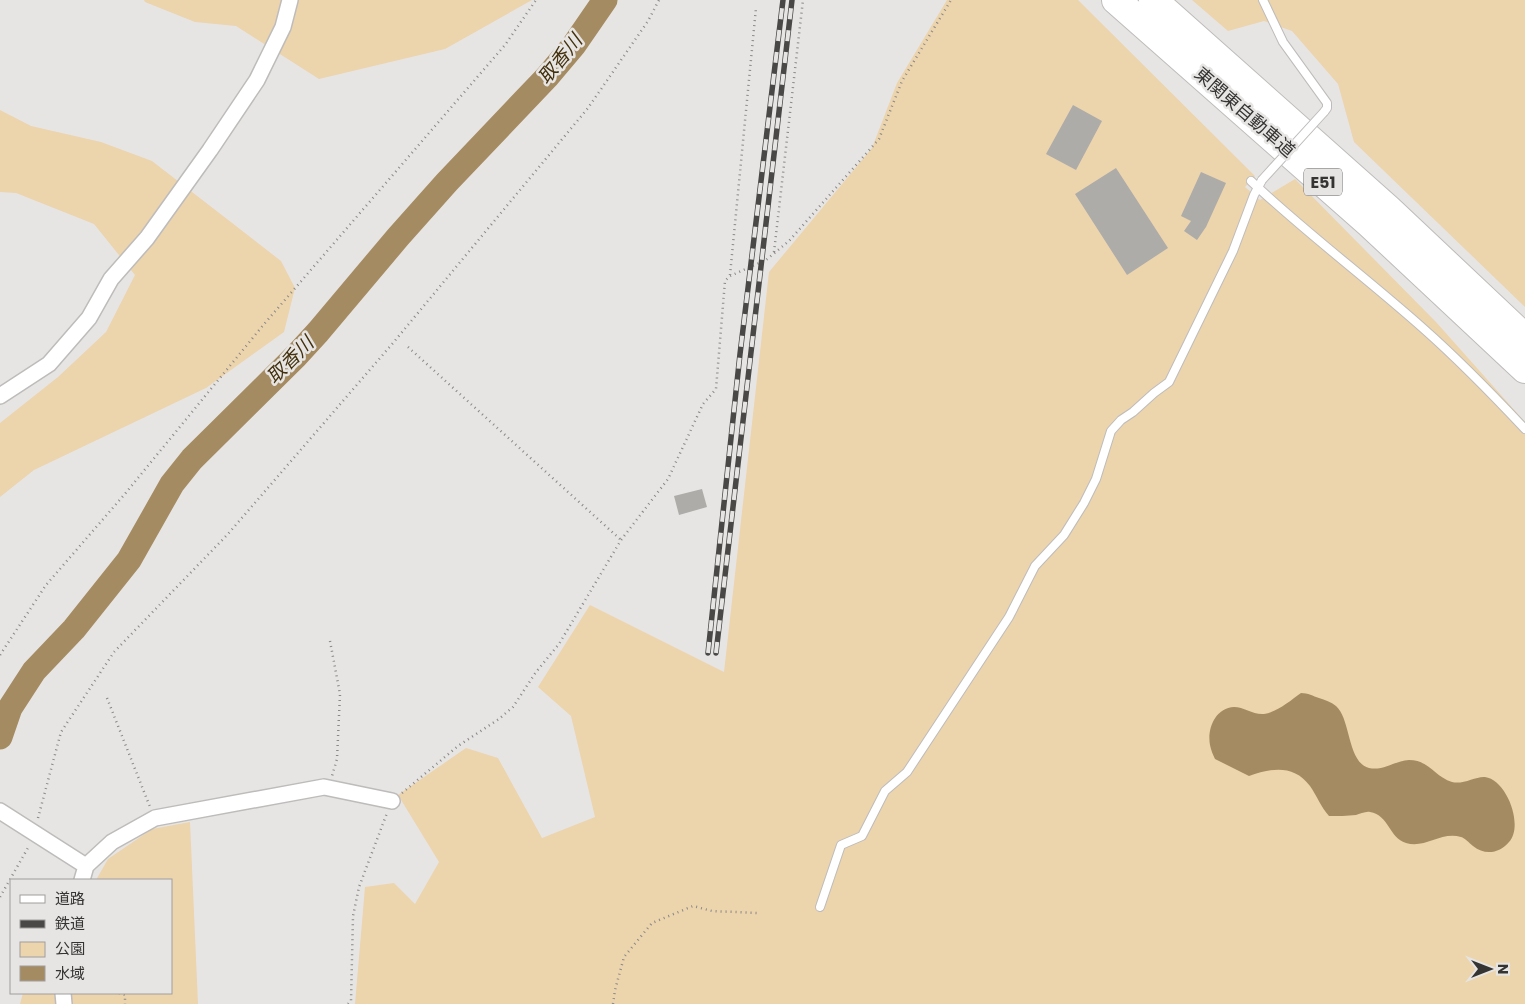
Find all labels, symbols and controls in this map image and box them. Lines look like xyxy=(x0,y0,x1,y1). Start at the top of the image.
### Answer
water label: 取香川 xyxy=(532,27,590,90)
street label: 東関東自動車道 xyxy=(1189,61,1301,163)
road number: E51 xyxy=(1304,168,1342,196)
water label: 取香川 xyxy=(260,329,321,390)
legend xyxy=(10,879,172,994)
text: 道路 xyxy=(55,888,85,909)
text: 鉄道 xyxy=(55,913,85,934)
text: 公園 xyxy=(55,938,85,959)
north arrow xyxy=(1465,944,1515,994)
text: 水域 xyxy=(55,963,85,984)
text: N xyxy=(1493,964,1513,974)

